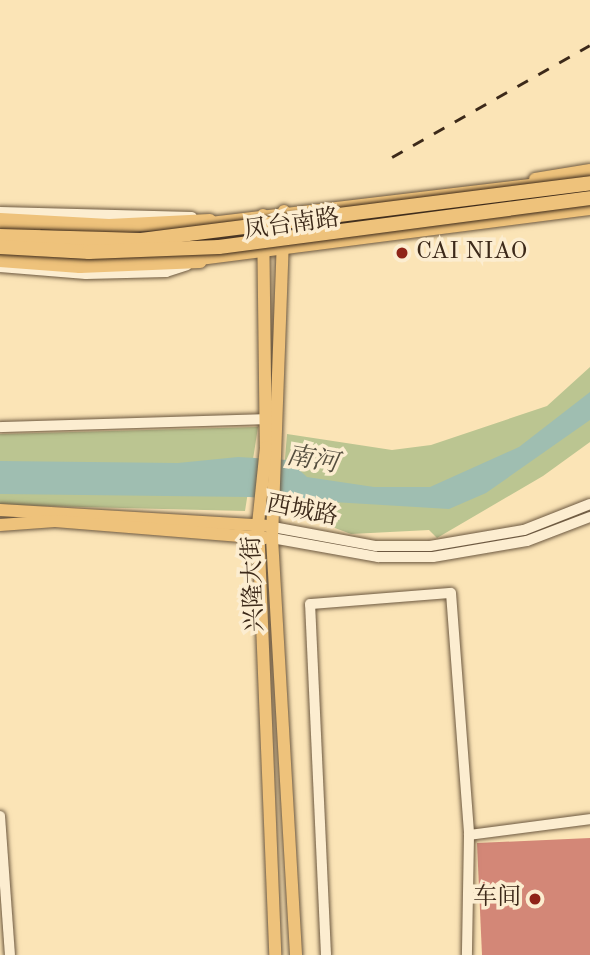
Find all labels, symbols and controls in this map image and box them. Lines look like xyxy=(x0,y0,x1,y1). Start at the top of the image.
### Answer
street label: 凤台南路 xyxy=(242,205,342,247)
place label: CAI NIAO xyxy=(416,239,527,267)
marker: CAI NIAO xyxy=(394,245,410,261)
water label: 南河 xyxy=(284,441,340,481)
street label: 西城路 xyxy=(264,491,340,533)
street label: 兴隆大街 xyxy=(239,536,271,632)
place label: 车间 xyxy=(473,885,521,913)
marker: 车间 xyxy=(527,891,543,907)

